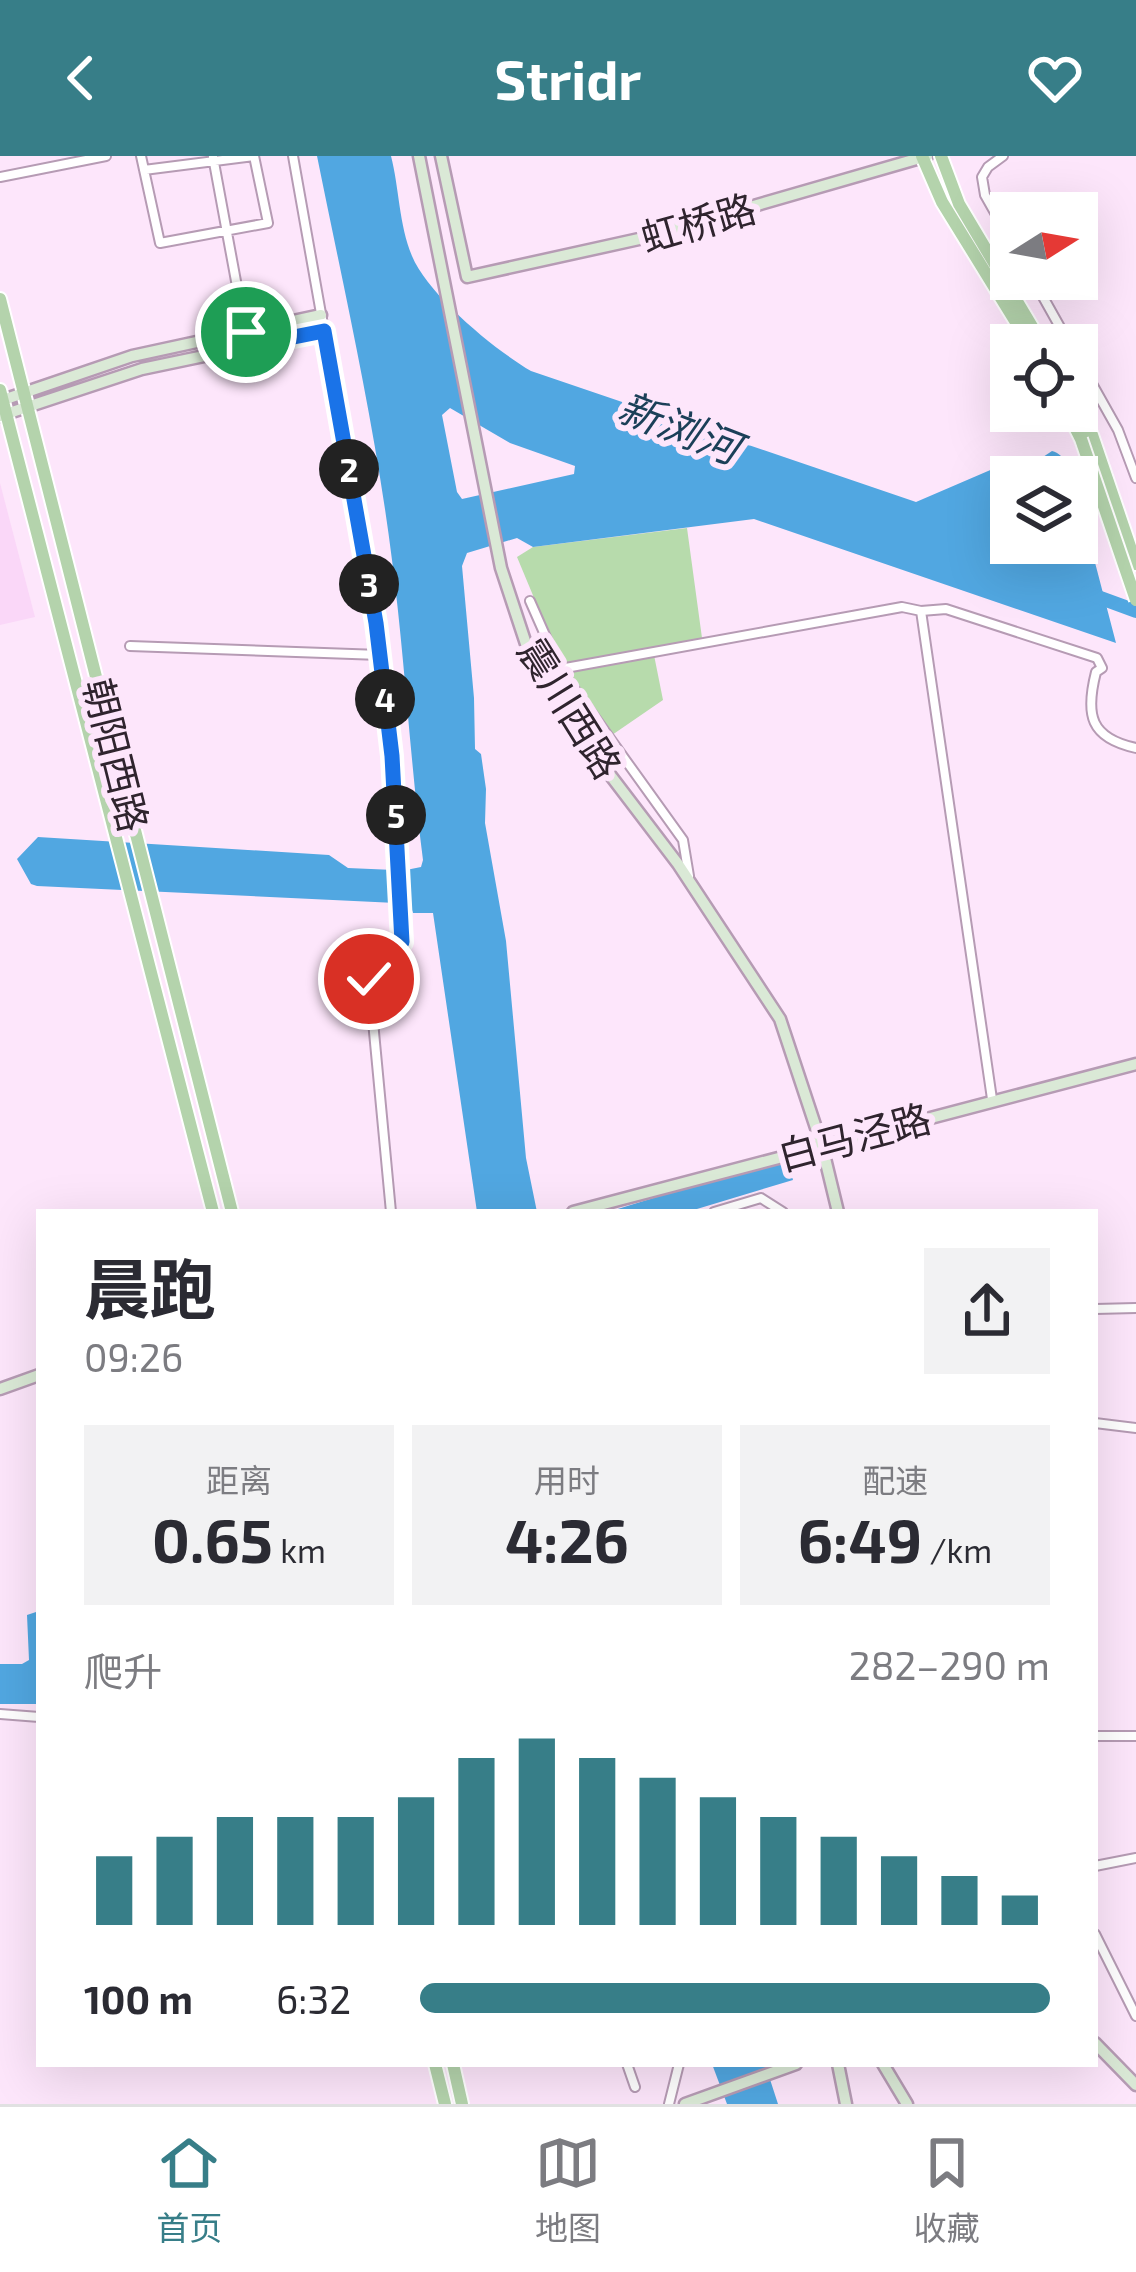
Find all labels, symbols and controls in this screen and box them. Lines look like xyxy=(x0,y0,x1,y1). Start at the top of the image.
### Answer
icon: back xyxy=(48,45,114,111)
icon: heart xyxy=(1022,45,1088,111)
text: Stridr xyxy=(495,46,641,111)
street label: 虹桥路 xyxy=(635,183,761,261)
north arrow xyxy=(990,192,1098,300)
map controls xyxy=(990,192,1098,564)
pin xyxy=(195,281,297,383)
icon: arrive xyxy=(213,299,279,365)
button: locate xyxy=(990,324,1098,432)
water label: 新浏河 xyxy=(612,380,754,474)
pin: 2 xyxy=(319,439,379,499)
text: 2 xyxy=(339,449,359,489)
button: layers xyxy=(990,456,1098,564)
pin: 3 xyxy=(339,554,399,614)
text: 3 xyxy=(360,564,378,604)
street label: 震川西路 xyxy=(510,629,632,787)
pin: 4 xyxy=(355,669,415,729)
street label: 朝阳西路 xyxy=(75,674,159,836)
text: 4 xyxy=(374,679,396,719)
pin: 5 xyxy=(366,785,426,845)
text: 5 xyxy=(387,795,405,835)
pin xyxy=(318,928,420,1030)
icon: check xyxy=(336,946,402,1012)
street label: 白马泾路 xyxy=(773,1093,935,1179)
text: 晨跑 xyxy=(84,1248,216,1327)
button: share xyxy=(924,1248,1050,1374)
text: 09:26 xyxy=(84,1333,183,1380)
text: 距离 xyxy=(206,1460,272,1500)
text: 用时 xyxy=(534,1460,600,1500)
text: 配速 xyxy=(862,1460,928,1500)
text: 0.65 xyxy=(152,1503,273,1575)
text: 4:26 xyxy=(505,1503,629,1575)
text: 6:49 xyxy=(798,1503,922,1575)
text: km xyxy=(273,1530,326,1570)
text: /km xyxy=(922,1530,992,1570)
text: 282–290 m xyxy=(849,1641,1050,1688)
text: 爬升 xyxy=(84,1647,162,1694)
text: 100 m xyxy=(84,1975,193,2022)
text: 6:32 xyxy=(276,1975,351,2022)
tab: 首页 xyxy=(156,2130,222,2250)
tab: 地图 xyxy=(535,2130,601,2250)
tab: 收藏 xyxy=(914,2130,980,2250)

